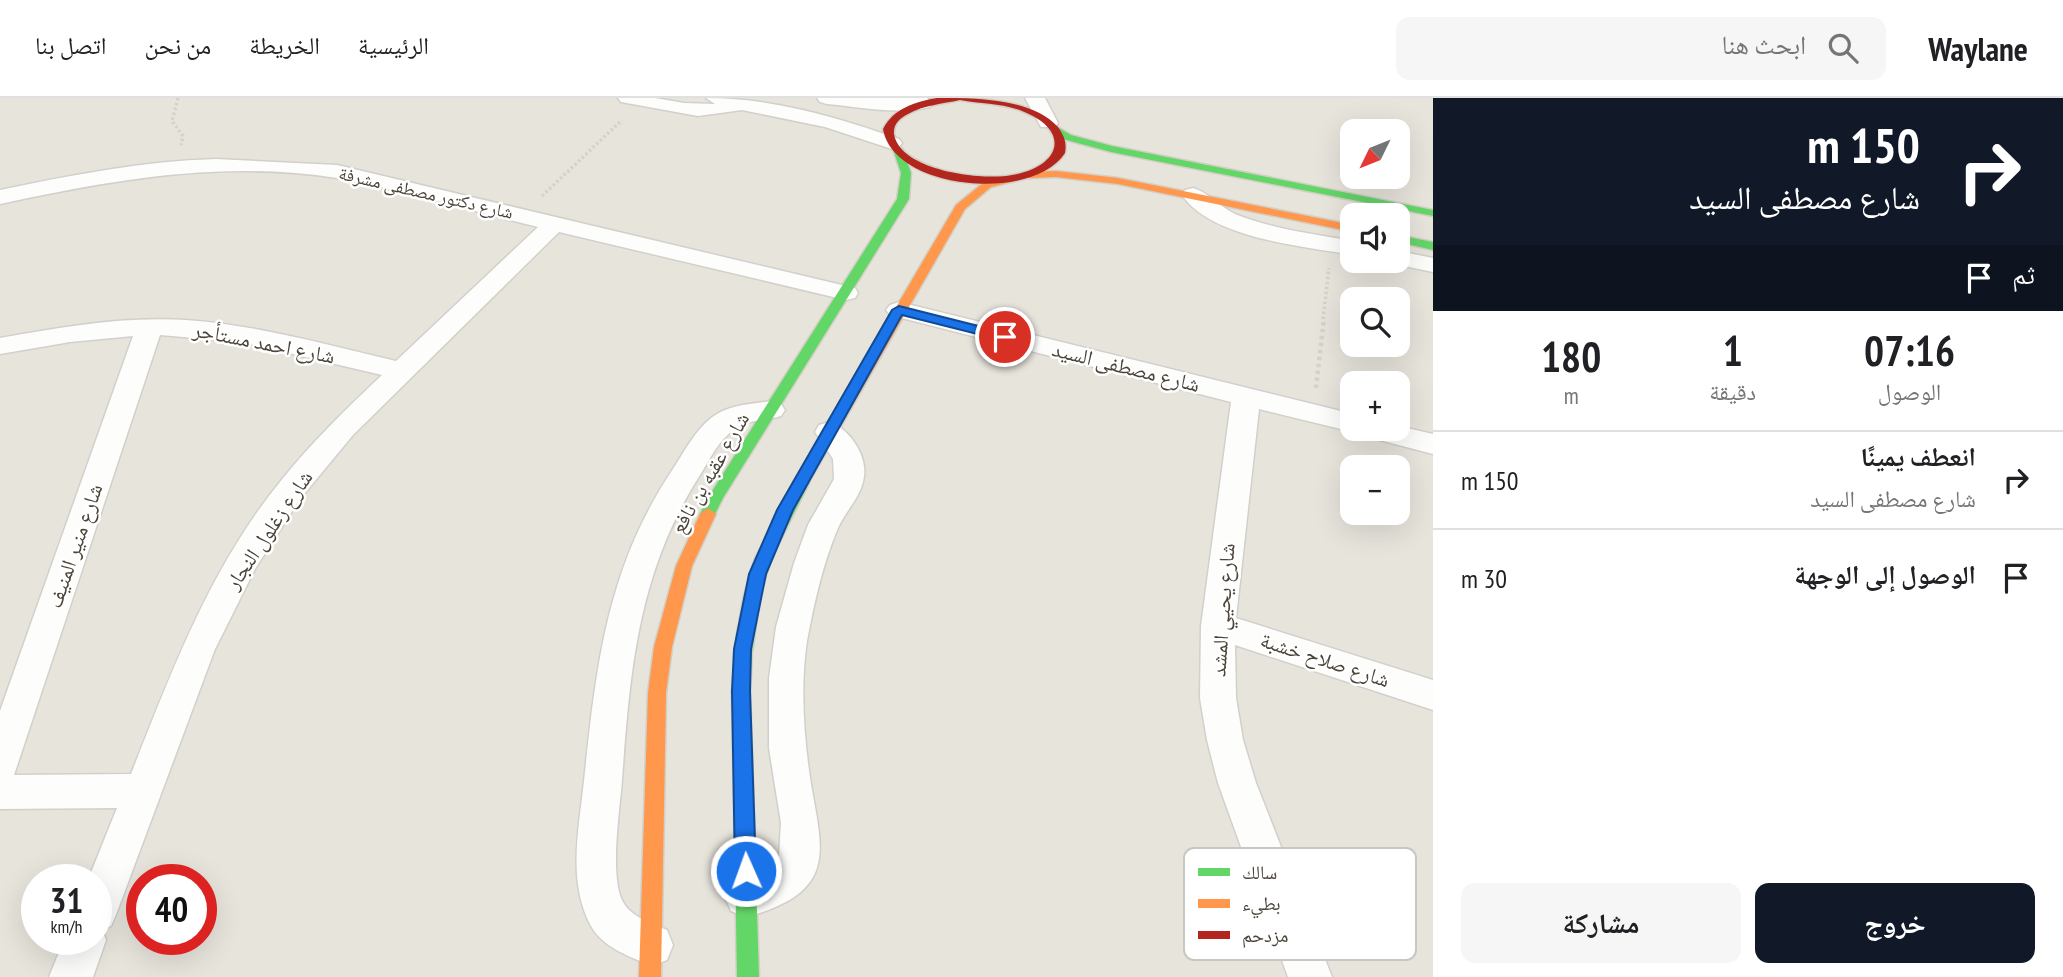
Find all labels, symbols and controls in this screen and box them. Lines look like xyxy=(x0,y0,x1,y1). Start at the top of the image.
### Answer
search box xyxy=(1396,17,1886,80)
text: Waylane xyxy=(1928,27,2028,70)
text: ابحث هنا xyxy=(1721,28,1806,61)
icon: search xyxy=(1824,29,1862,67)
text: اتصل بنا xyxy=(35,30,107,61)
text: من نحن xyxy=(145,30,211,61)
text: الخريطة xyxy=(249,30,320,61)
text: الرئيسية xyxy=(358,30,429,61)
text: 150 m xyxy=(1807,113,1920,177)
north arrow xyxy=(1340,119,1410,189)
map controls xyxy=(1340,119,1410,525)
icon: right xyxy=(1944,126,2035,217)
street label: شارع دكتور مصطفى مشرفة xyxy=(337,161,516,224)
text: شارع مصطفى السيد xyxy=(1689,176,1920,218)
button: sound xyxy=(1340,203,1410,273)
text: ثم xyxy=(2012,258,2035,291)
icon: arrive xyxy=(1960,259,1998,297)
button: search xyxy=(1340,287,1410,357)
pin xyxy=(975,307,1035,367)
street label: شارع احمد مستأجر xyxy=(190,315,337,370)
icon: arrive xyxy=(986,318,1024,356)
text: 1 xyxy=(1723,323,1743,378)
text: 07:16 xyxy=(1864,323,1955,378)
text: 180 xyxy=(1541,329,1601,384)
street label: شارع مصطفى السيد xyxy=(1049,335,1203,398)
button: + xyxy=(1340,371,1410,441)
text: دقيقة xyxy=(1709,377,1756,406)
text: الوصول xyxy=(1878,377,1941,406)
text: m xyxy=(1564,381,1579,410)
street label: شارع عقبه بن نافع xyxy=(664,407,755,538)
text: انعطف يمينًا xyxy=(1860,440,1976,473)
button: − xyxy=(1340,455,1410,525)
icon: right xyxy=(1997,461,2035,499)
text: 150 m xyxy=(1461,464,1519,497)
street label: شارع زغلول النجار xyxy=(218,465,318,595)
street label: شارع منير المنيف xyxy=(41,480,108,611)
text: شارع مصطفى السيد xyxy=(1810,484,1976,513)
street label: شارع يحيي المشد xyxy=(1204,542,1244,678)
text: الوصول إلى الوجهة xyxy=(1794,558,1976,591)
icon: arrive xyxy=(1997,559,2035,597)
text: 30 m xyxy=(1461,562,1507,595)
street label: شارع صلاح خشبة xyxy=(1257,626,1393,693)
position arrow xyxy=(709,834,783,908)
legend xyxy=(1184,848,1416,960)
text: سالك xyxy=(1242,860,1277,884)
speed limit sign: 40 xyxy=(126,864,217,955)
text: 31 xyxy=(50,877,83,923)
button: مشاركة xyxy=(1461,883,1741,963)
button: خروج xyxy=(1755,883,2035,963)
text: بطيء xyxy=(1242,891,1281,919)
text: km/h xyxy=(51,915,82,938)
text: مزدحم xyxy=(1242,923,1288,948)

